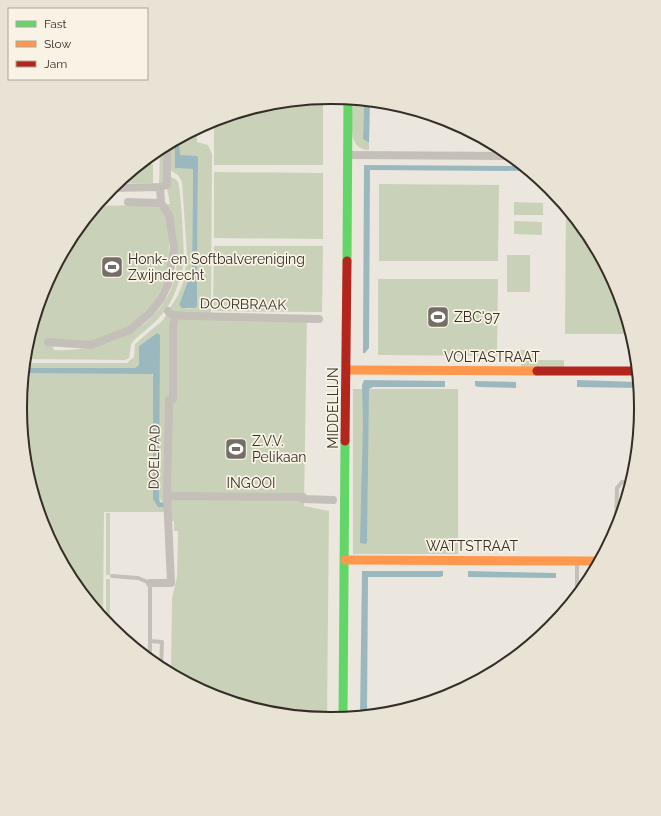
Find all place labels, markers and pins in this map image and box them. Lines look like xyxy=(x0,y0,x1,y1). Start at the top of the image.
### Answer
place label: Honk- en Softbalvereniging Zwijndrecht xyxy=(128,251,305,283)
sports icon: Honk- en Softbalvereniging Zwijndrecht xyxy=(99,254,125,280)
sports icon: ZBC'97 xyxy=(425,304,451,330)
place label: ZBC'97 xyxy=(454,309,500,325)
place label: Z.V.V. Pelikaan xyxy=(252,433,306,465)
sports icon: Z.V.V. Pelikaan xyxy=(223,436,249,462)

